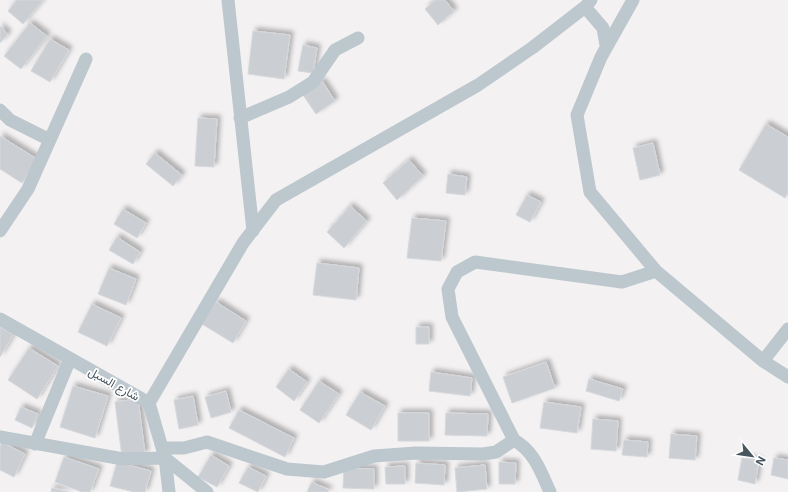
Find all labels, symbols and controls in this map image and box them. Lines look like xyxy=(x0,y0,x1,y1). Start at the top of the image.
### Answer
street label: شارع السبل xyxy=(85,363,142,405)
north arrow xyxy=(732,436,772,476)
text: N xyxy=(753,454,769,468)

